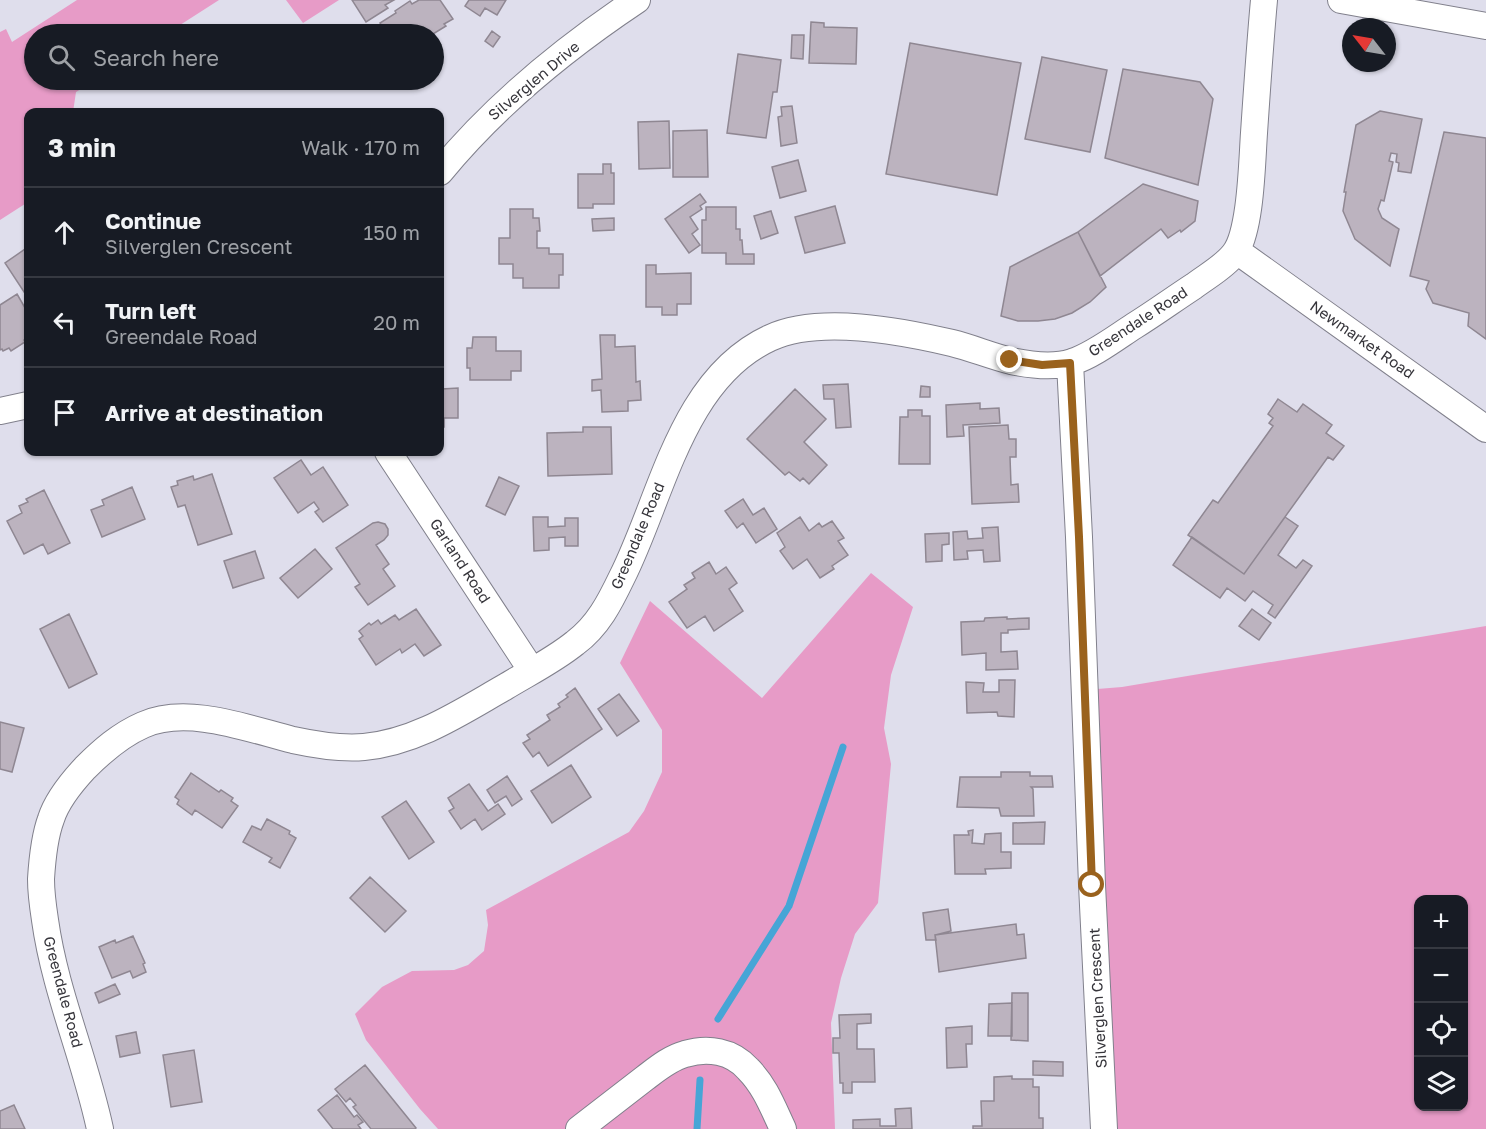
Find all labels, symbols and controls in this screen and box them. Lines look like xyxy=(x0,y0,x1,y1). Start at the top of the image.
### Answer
north arrow xyxy=(1342,18,1396,72)
search box xyxy=(24,24,444,90)
street label: Silverglen Drive xyxy=(484,37,583,124)
icon: search xyxy=(45,41,78,74)
text: Search here xyxy=(93,44,219,71)
text: 3 min xyxy=(48,132,116,163)
text: Walk · 170 m xyxy=(301,135,420,159)
text: Continue xyxy=(105,207,201,234)
icon: ahead xyxy=(48,216,81,249)
text: 150 m xyxy=(364,220,420,244)
text: Silverglen Crescent xyxy=(105,234,293,258)
street label: Greendale Road xyxy=(1085,282,1190,360)
text: Turn left xyxy=(105,297,196,324)
street label: Newmarket Road xyxy=(1307,297,1418,382)
icon: left xyxy=(48,306,81,339)
text: 20 m xyxy=(373,310,420,334)
text: Greendale Road xyxy=(105,324,258,348)
route end xyxy=(996,346,1022,372)
icon: arrive xyxy=(48,396,81,429)
text: Arrive at destination xyxy=(105,399,323,426)
street label: Greendale Road xyxy=(606,479,668,592)
street label: Garland Road xyxy=(427,515,495,606)
route start xyxy=(1078,871,1104,897)
map controls xyxy=(1414,895,1468,1111)
button: + xyxy=(1414,895,1468,949)
street label: Silverglen Crescent xyxy=(1084,927,1110,1069)
street label: Greendale Road xyxy=(40,934,87,1049)
button: − xyxy=(1414,949,1468,1003)
button: locate xyxy=(1414,1003,1468,1057)
button: layers xyxy=(1414,1057,1468,1111)

